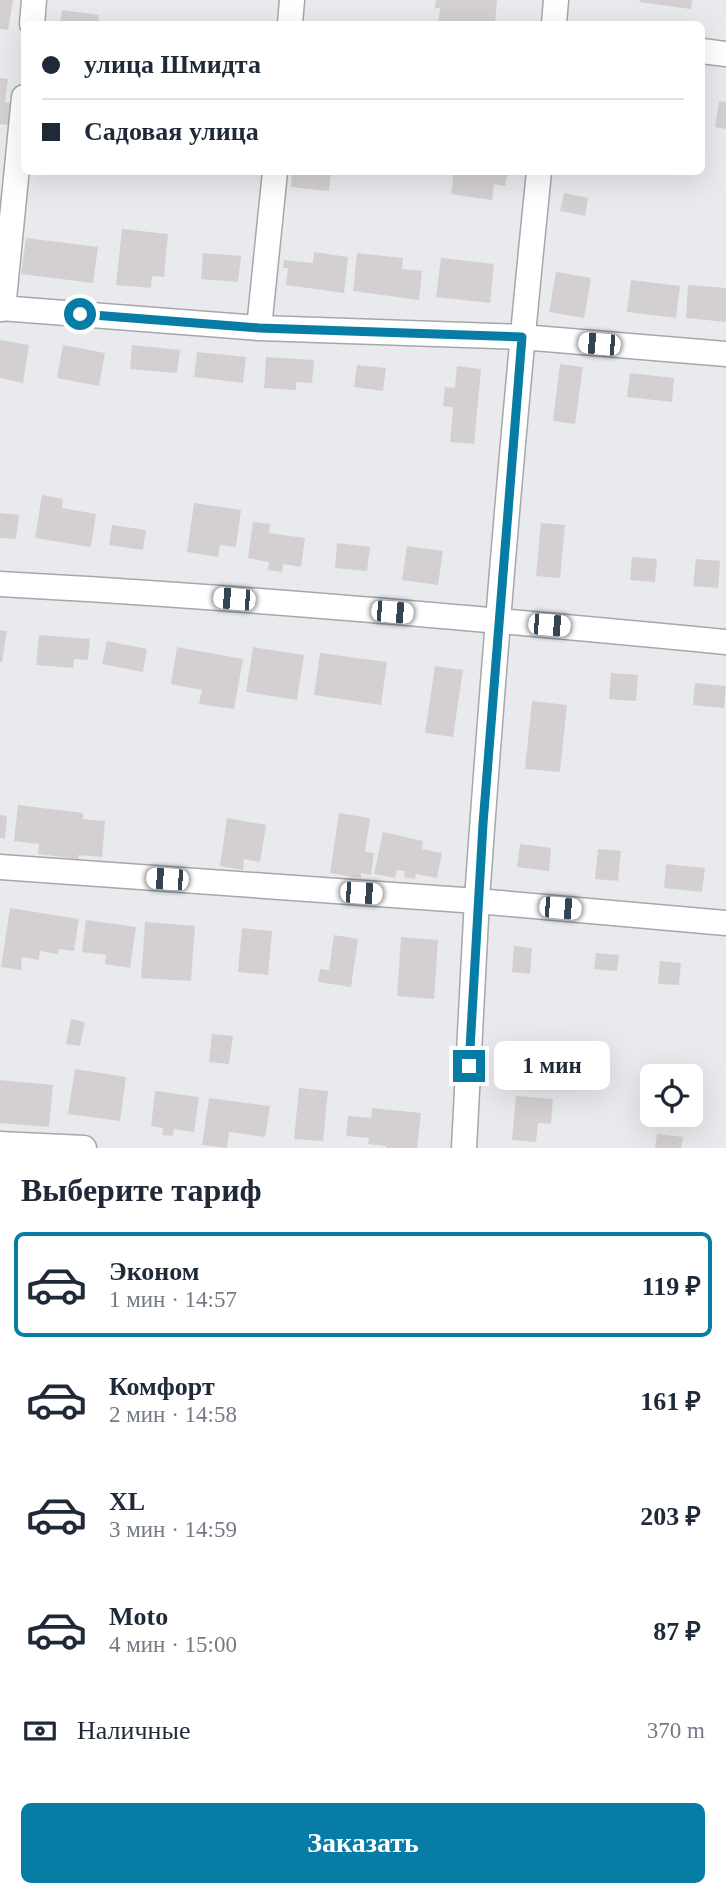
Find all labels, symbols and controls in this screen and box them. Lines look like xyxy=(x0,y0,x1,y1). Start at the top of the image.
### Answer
text: улица Шмидта xyxy=(84,50,261,79)
text: Садовая улица xyxy=(84,117,259,146)
route start xyxy=(64,298,96,330)
car xyxy=(578,332,621,356)
car xyxy=(213,587,256,611)
car xyxy=(371,600,414,624)
car xyxy=(528,613,571,637)
car xyxy=(146,867,189,891)
car xyxy=(340,881,383,905)
car xyxy=(539,896,582,920)
callout: 1 мин xyxy=(494,1042,609,1090)
route end xyxy=(453,1050,485,1082)
text: 1 мин xyxy=(522,1053,582,1078)
map controls xyxy=(640,1064,703,1127)
button: locate xyxy=(640,1064,703,1127)
text: Выберите тариф xyxy=(21,1172,262,1208)
icon: car xyxy=(25,1253,88,1316)
text: Эконом xyxy=(109,1257,199,1286)
text: 119 ₽ xyxy=(642,1272,701,1301)
text: 1 мин · 14:57 xyxy=(109,1287,237,1312)
icon: car xyxy=(25,1368,88,1431)
text: Комфорт xyxy=(109,1372,215,1401)
text: 161 ₽ xyxy=(640,1387,701,1416)
text: 2 мин · 14:58 xyxy=(109,1402,237,1427)
icon: car xyxy=(25,1483,88,1546)
text: XL xyxy=(109,1487,145,1516)
text: 203 ₽ xyxy=(640,1502,701,1531)
text: 3 мин · 14:59 xyxy=(109,1517,237,1542)
icon: car xyxy=(25,1598,88,1661)
text: Moto xyxy=(109,1602,168,1631)
text: 87 ₽ xyxy=(653,1617,701,1646)
text: 4 мин · 15:00 xyxy=(109,1632,237,1657)
icon: cash xyxy=(21,1712,59,1750)
text: Наличные xyxy=(77,1716,190,1745)
text: 370 m xyxy=(647,1718,705,1743)
button: Заказать xyxy=(21,1803,705,1883)

